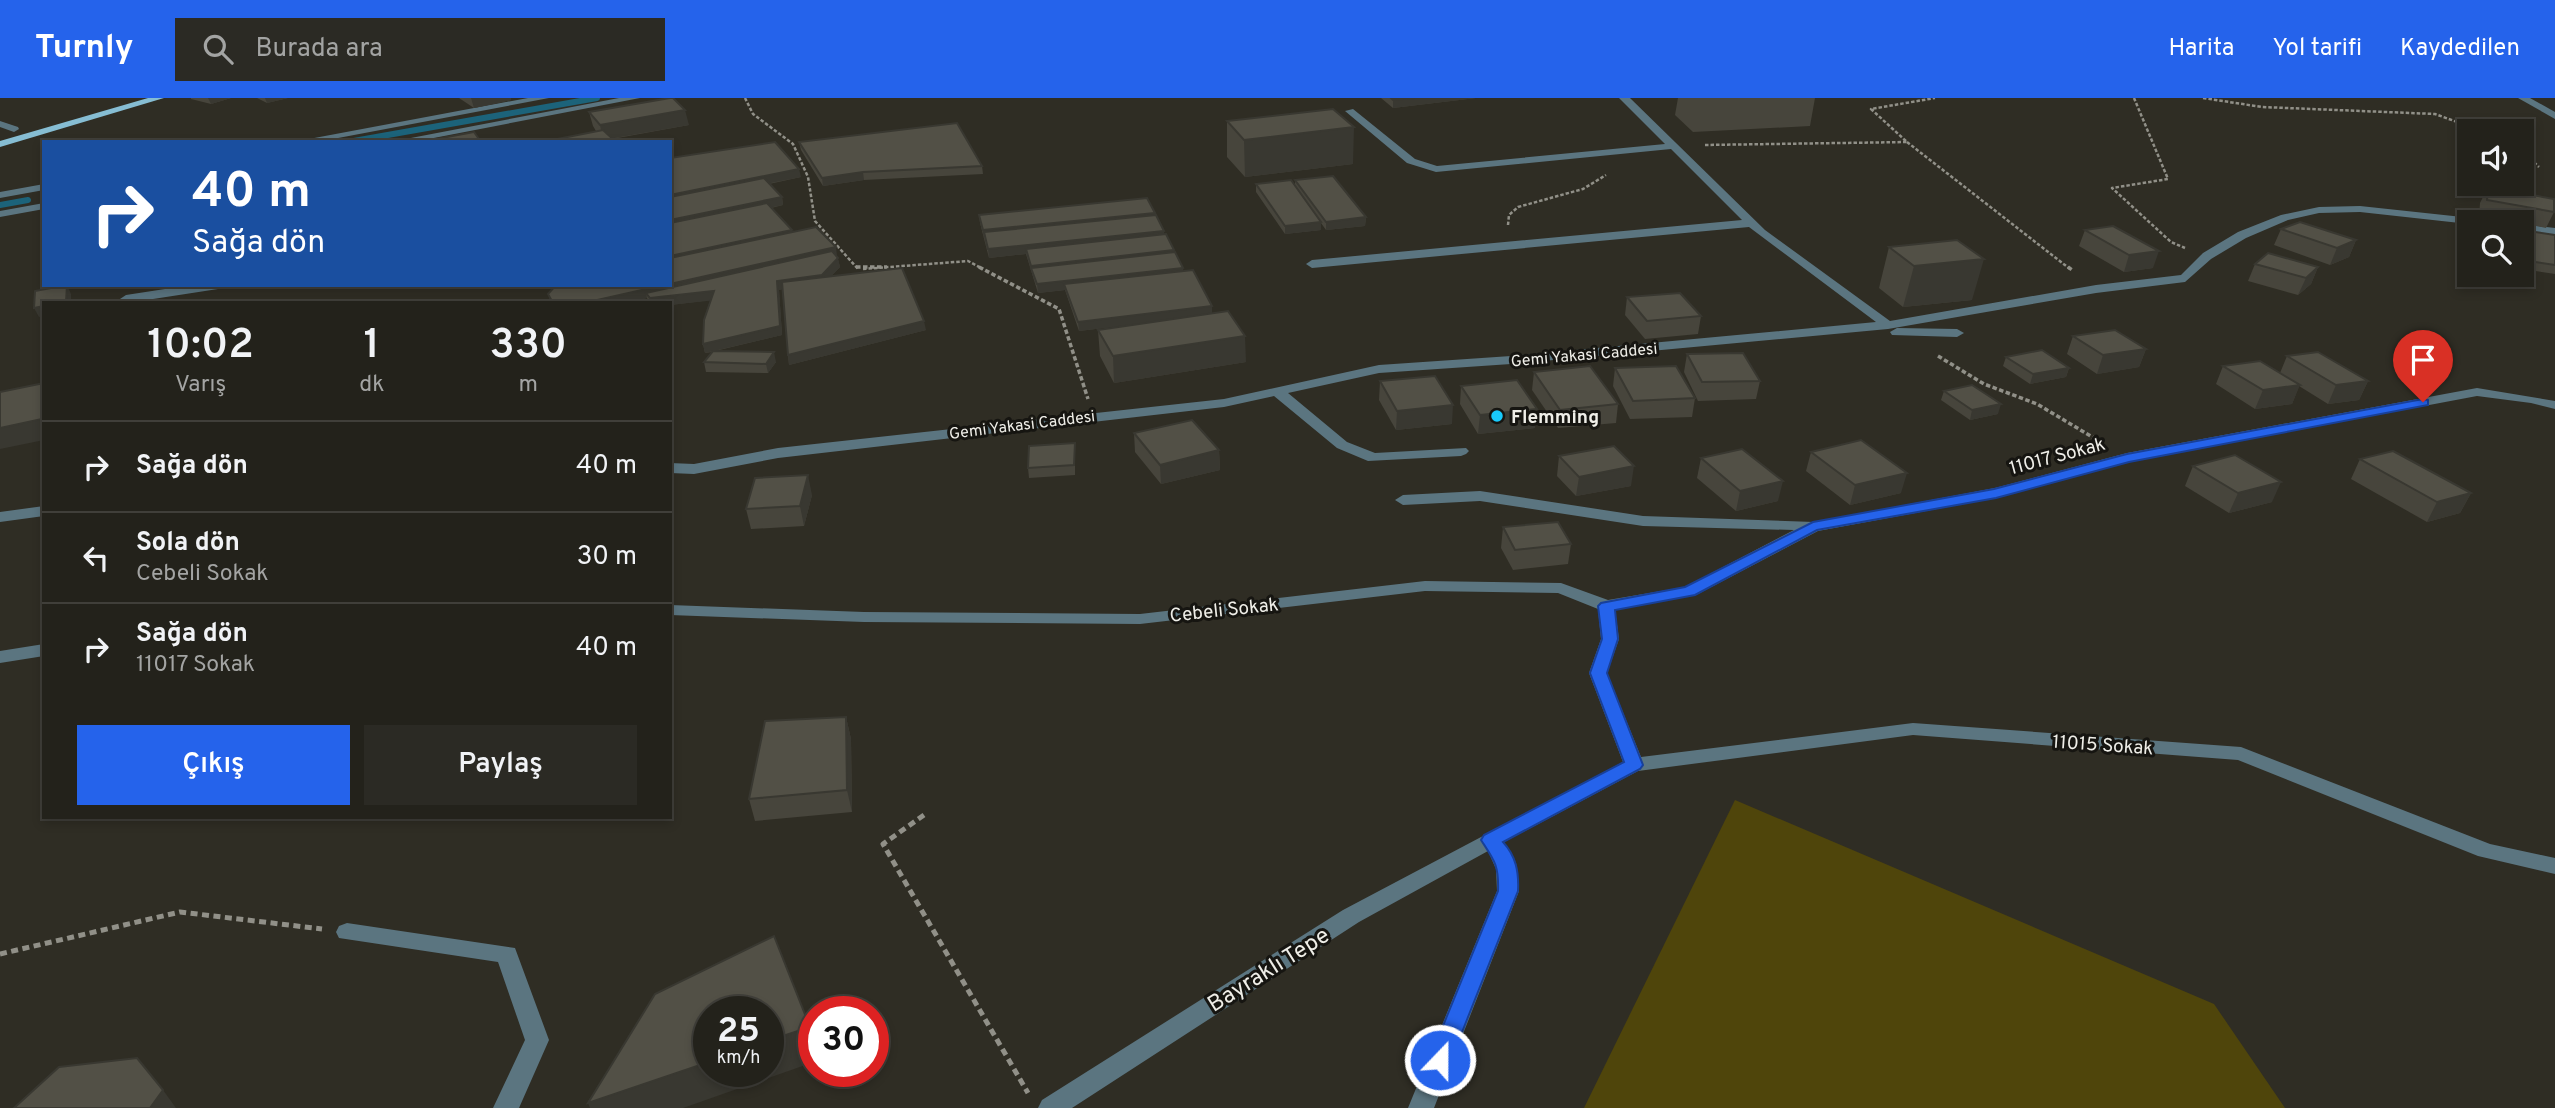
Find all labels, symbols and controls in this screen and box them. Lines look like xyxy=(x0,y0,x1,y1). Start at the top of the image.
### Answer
search box xyxy=(175,18,665,81)
text: Turnly xyxy=(35,28,133,70)
icon: search xyxy=(199,30,237,68)
text: Burada ara xyxy=(255,33,383,66)
text: Harita xyxy=(2169,34,2234,64)
text: Yol tarifi xyxy=(2272,34,2362,64)
text: Kaydedilen xyxy=(2400,34,2520,64)
map controls xyxy=(2457,119,2534,287)
button: sound xyxy=(2457,119,2534,196)
text: 40 m xyxy=(192,163,311,225)
icon: right xyxy=(77,168,168,259)
button: search xyxy=(2457,210,2534,287)
text: Sağa dön xyxy=(192,224,325,264)
text: 10:02 xyxy=(147,320,254,373)
text: 1 xyxy=(364,320,380,373)
text: 330 xyxy=(490,320,567,373)
pin xyxy=(2393,330,2453,402)
street label: Gemi Yakasi Caddesi xyxy=(1510,340,1658,372)
icon: arrive xyxy=(2404,341,2442,379)
text: Varış xyxy=(175,371,226,400)
text: dk xyxy=(359,371,384,400)
text: m xyxy=(518,371,538,400)
place label: Flemming xyxy=(1511,406,1599,430)
street label: Gemi Yakasi Caddesi xyxy=(948,407,1096,445)
marker: Flemming xyxy=(1489,408,1505,424)
street label: 11017 Sokak xyxy=(2007,433,2108,481)
icon: right xyxy=(77,448,115,486)
text: Sağa dön xyxy=(136,450,248,483)
text: 40 m xyxy=(576,450,637,483)
text: Sola dön xyxy=(136,527,240,560)
icon: left xyxy=(77,539,115,577)
text: 30 m xyxy=(577,541,637,574)
text: Cebeli Sokak xyxy=(136,560,268,589)
street label: Cebeli Sokak xyxy=(1169,593,1280,629)
text: Sağa dön xyxy=(136,618,248,651)
icon: right xyxy=(77,630,115,668)
text: 40 m xyxy=(576,632,637,665)
text: 11017 Sokak xyxy=(136,651,255,680)
button: Çıkış xyxy=(77,725,350,805)
button: Paylaş xyxy=(364,725,637,805)
street label: 11015 Sokak xyxy=(2052,730,2154,761)
street label: Bayraklı Tepe xyxy=(1203,922,1336,1020)
speed limit sign: 30 xyxy=(798,996,889,1087)
text: 25 xyxy=(717,1010,760,1054)
position arrow xyxy=(1403,1023,1477,1097)
text: km/h xyxy=(717,1047,760,1070)

